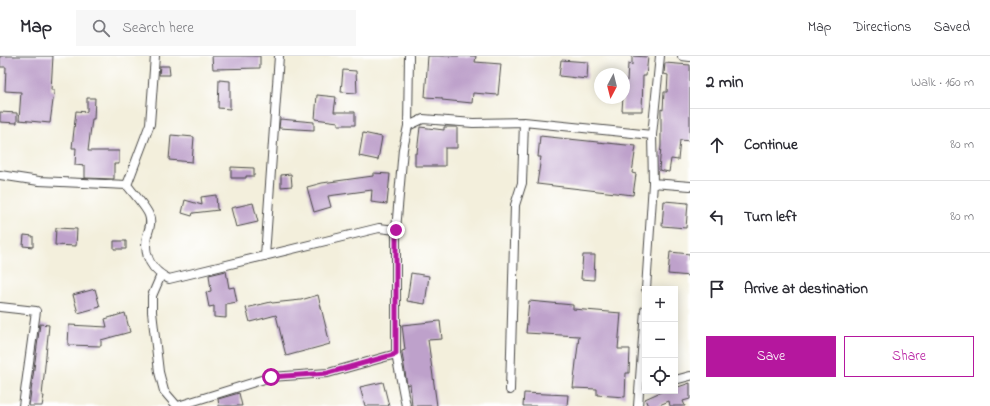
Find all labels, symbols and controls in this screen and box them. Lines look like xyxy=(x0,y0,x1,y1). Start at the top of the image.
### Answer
search box xyxy=(76,10,356,46)
text: Map xyxy=(20,14,52,41)
icon: search xyxy=(90,17,112,39)
text: Search here xyxy=(122,17,194,39)
text: Map xyxy=(808,17,831,38)
text: Directions xyxy=(853,17,911,38)
text: Saved xyxy=(933,17,970,38)
north arrow xyxy=(594,68,630,104)
text: 2 min xyxy=(706,70,743,95)
text: Walk · 160 m xyxy=(911,73,974,92)
icon: ahead xyxy=(706,134,728,156)
text: Continue xyxy=(744,134,798,156)
text: 80 m xyxy=(950,135,974,154)
icon: left xyxy=(706,206,728,228)
text: Turn left xyxy=(744,206,797,228)
text: 80 m xyxy=(950,207,974,226)
route end xyxy=(387,221,405,239)
icon: arrive xyxy=(706,278,728,300)
text: Arrive at destination xyxy=(744,278,868,300)
map controls xyxy=(642,286,678,394)
button: + xyxy=(642,286,678,322)
button: − xyxy=(642,322,678,358)
button: Save xyxy=(706,336,836,377)
button: Share xyxy=(844,336,974,377)
button: locate xyxy=(642,358,678,394)
route start xyxy=(262,368,280,386)

